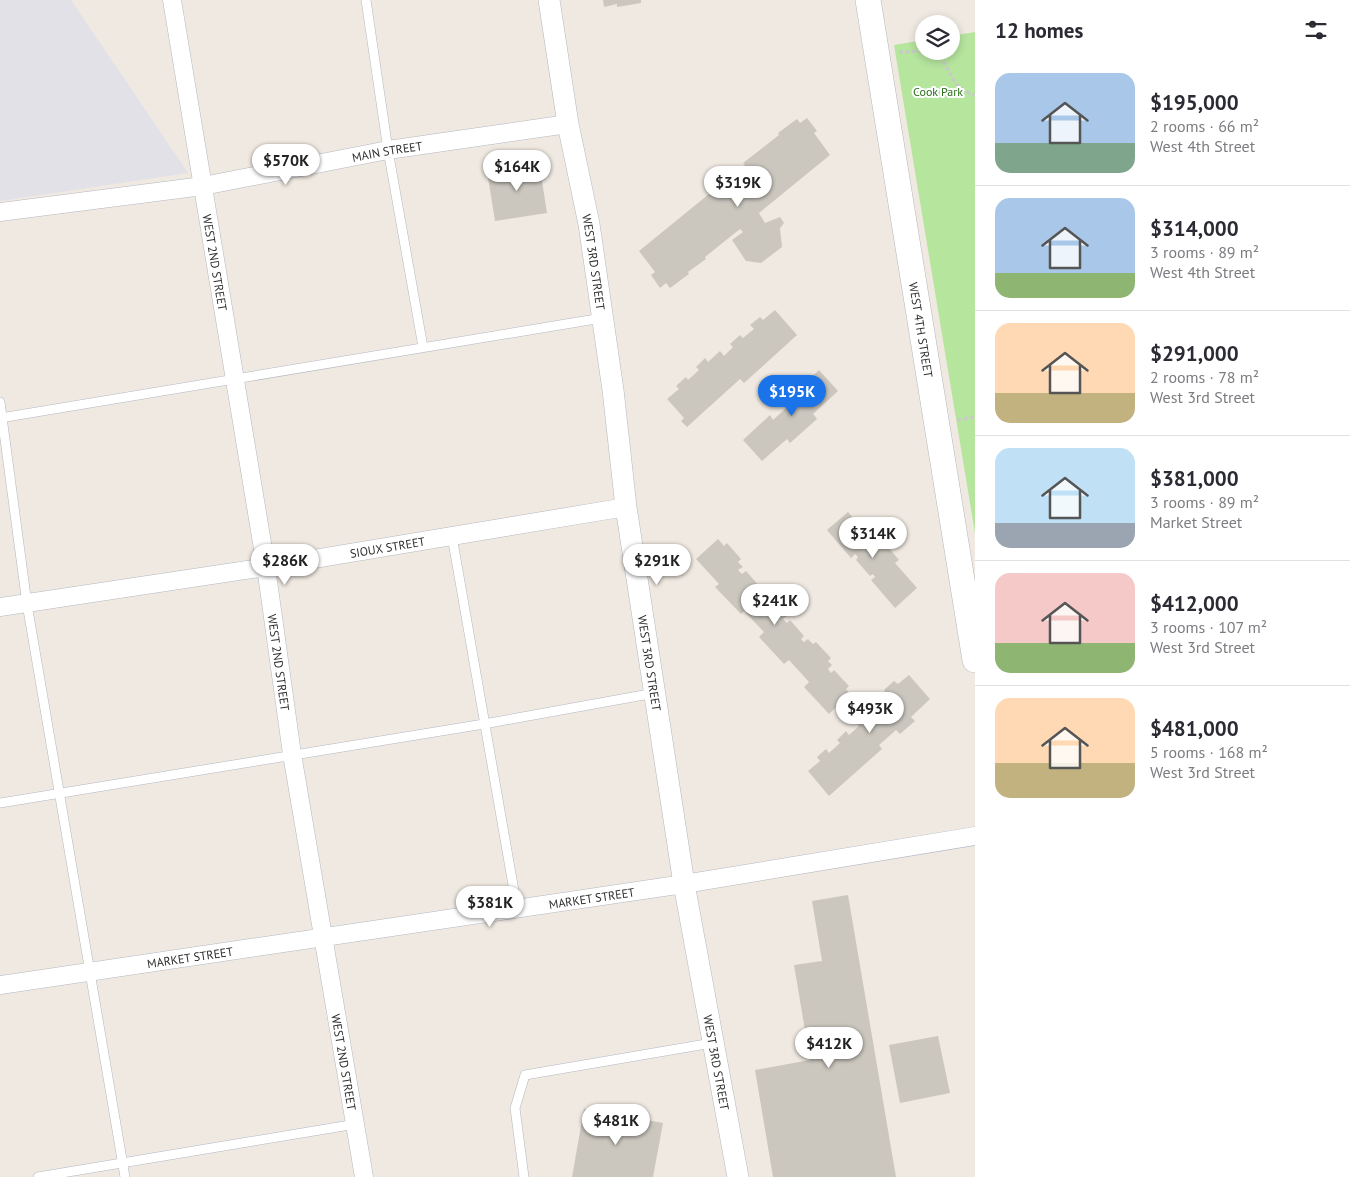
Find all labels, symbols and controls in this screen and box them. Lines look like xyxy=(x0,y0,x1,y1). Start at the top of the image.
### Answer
map controls xyxy=(915,15,960,60)
button: layers xyxy=(915,15,960,60)
icon: filters xyxy=(1302,16,1330,44)
text: 12 homes xyxy=(995,17,1083,44)
park label: Cook Park xyxy=(913,84,963,99)
text: $195,000 xyxy=(1150,89,1239,116)
icon: home xyxy=(1035,93,1095,153)
text: 2 rooms · 66 m² xyxy=(1150,116,1259,136)
text: West 4th Street xyxy=(1150,136,1255,156)
street label: MAIN STREET xyxy=(351,138,423,164)
pin: $570K xyxy=(251,144,321,186)
text: $570K xyxy=(263,150,309,170)
pin: $164K xyxy=(482,150,552,192)
text: $164K xyxy=(494,156,540,176)
pin: $319K xyxy=(703,166,773,208)
text: $319K xyxy=(715,172,761,192)
street label: WEST 2ND STREET xyxy=(200,213,231,312)
street label: WEST 3RD STREET xyxy=(580,213,609,311)
text: $314,000 xyxy=(1150,215,1239,242)
icon: home xyxy=(1035,218,1095,278)
text: 3 rooms · 89 m² xyxy=(1150,242,1259,262)
text: West 4th Street xyxy=(1150,262,1255,282)
street label: WEST 4TH STREET xyxy=(906,281,937,379)
text: $291,000 xyxy=(1150,340,1239,367)
icon: home xyxy=(1035,343,1095,403)
text: 2 rooms · 78 m² xyxy=(1150,367,1259,387)
pin: $195K xyxy=(757,374,827,417)
text: $195K xyxy=(769,381,815,401)
text: West 3rd Street xyxy=(1150,387,1255,407)
text: $381,000 xyxy=(1150,465,1239,492)
icon: home xyxy=(1035,468,1095,528)
text: 3 rooms · 89 m² xyxy=(1150,492,1259,512)
text: Market Street xyxy=(1150,512,1242,532)
pin: $314K xyxy=(838,516,908,559)
text: $314K xyxy=(850,523,896,543)
street label: SIOUX STREET xyxy=(349,533,426,560)
pin: $286K xyxy=(250,544,320,586)
pin: $291K xyxy=(622,544,692,586)
text: $286K xyxy=(262,550,308,570)
text: $291K xyxy=(634,550,680,570)
pin: $241K xyxy=(740,584,810,626)
text: $241K xyxy=(752,590,798,610)
text: $412,000 xyxy=(1150,590,1239,617)
icon: home xyxy=(1035,593,1095,653)
street label: WEST 2ND STREET xyxy=(265,613,293,712)
street label: WEST 3RD STREET xyxy=(635,614,665,712)
text: 3 rooms · 107 m² xyxy=(1150,617,1267,637)
text: West 3rd Street xyxy=(1150,637,1255,657)
pin: $493K xyxy=(835,692,905,734)
text: $493K xyxy=(847,698,893,718)
text: $481,000 xyxy=(1150,715,1239,742)
icon: home xyxy=(1035,718,1095,778)
text: 5 rooms · 168 m² xyxy=(1150,742,1268,762)
text: West 3rd Street xyxy=(1150,762,1255,782)
street label: MARKET STREET xyxy=(548,884,636,911)
pin: $381K xyxy=(455,886,525,928)
text: $381K xyxy=(467,892,513,912)
street label: MARKET STREET xyxy=(146,943,234,971)
street label: WEST 2ND STREET xyxy=(329,1013,360,1112)
street label: WEST 3RD STREET xyxy=(701,1014,733,1112)
pin: $412K xyxy=(794,1026,864,1069)
text: $412K xyxy=(806,1033,852,1053)
pin: $481K xyxy=(581,1104,651,1146)
text: $481K xyxy=(593,1110,639,1130)

